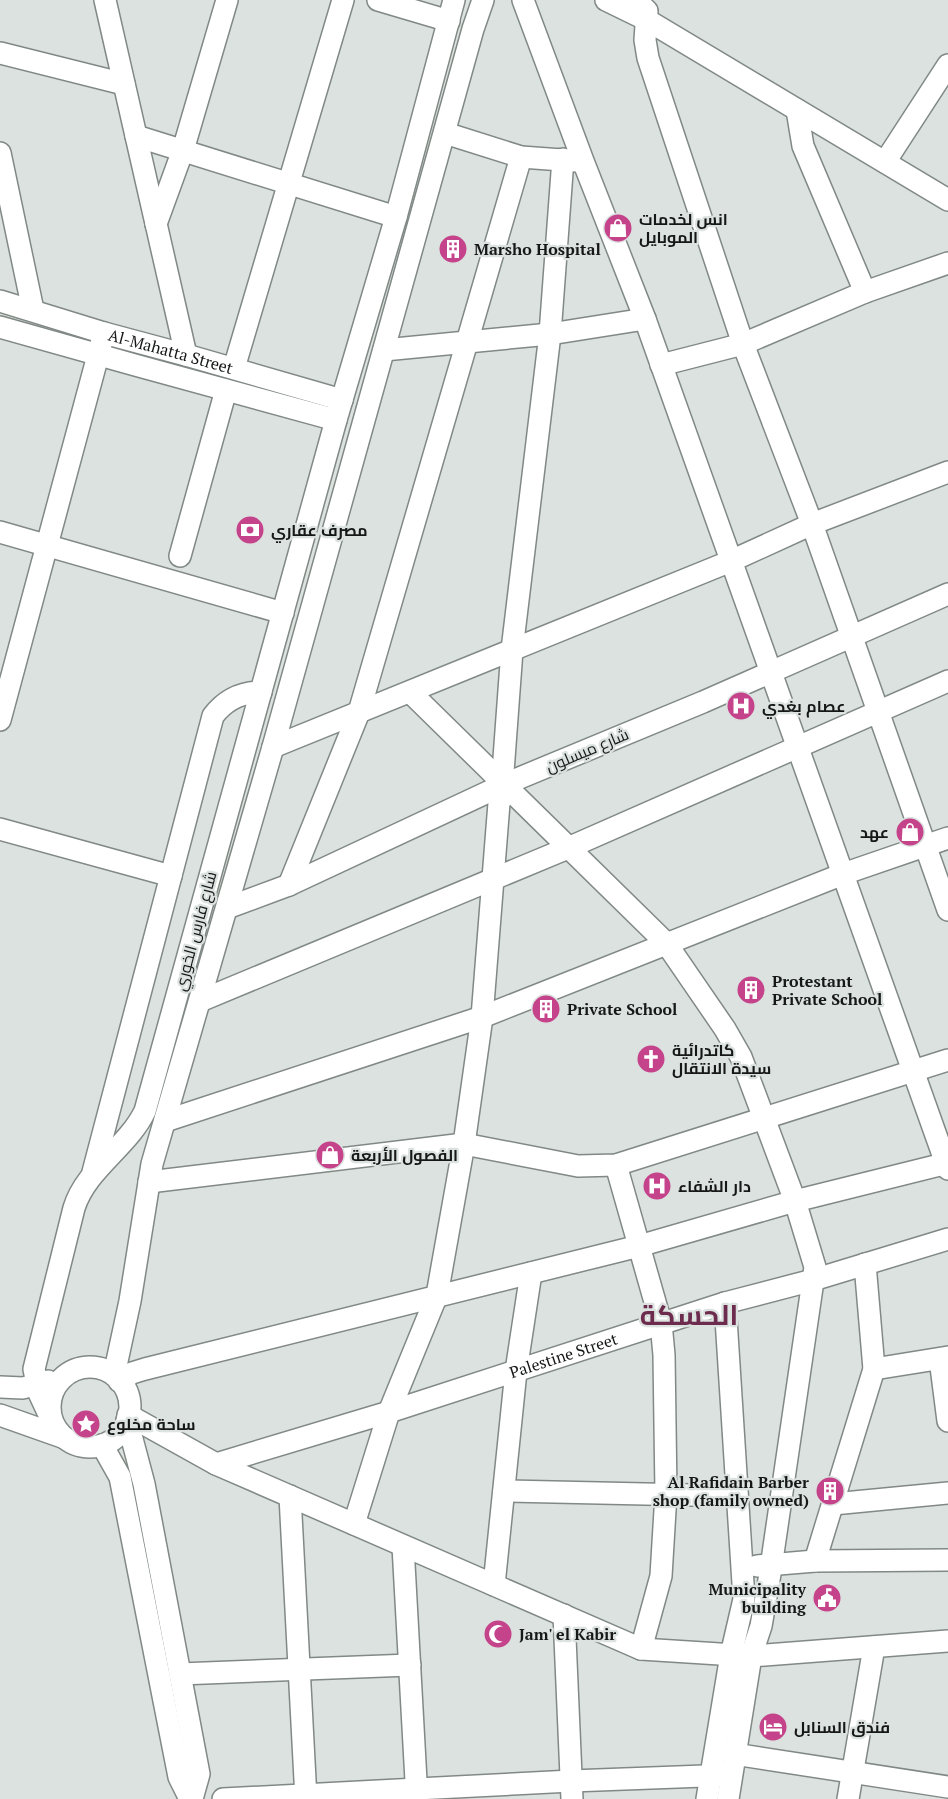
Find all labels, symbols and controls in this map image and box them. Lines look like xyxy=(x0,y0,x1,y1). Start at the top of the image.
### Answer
place label: انس لخدمات الموبايل xyxy=(639,208,728,248)
shop icon: انس لخدمات الموبايل xyxy=(602,212,634,244)
building icon: Marsho Hospital xyxy=(437,233,469,265)
place label: Marsho Hospital xyxy=(474,238,601,260)
street label: Al-Mahatta Street xyxy=(106,324,236,379)
bank icon: مصرف عقاري xyxy=(234,514,266,546)
place label: مصرف عقاري xyxy=(271,519,367,543)
hospital icon: عصام بغدي xyxy=(725,690,757,722)
place label: عصام بغدي xyxy=(762,695,845,719)
street label: شارع ميسلون xyxy=(542,723,632,778)
shop icon: عهد xyxy=(894,816,926,848)
place label: عهد xyxy=(860,821,889,843)
street label: شارع فارس الخوري xyxy=(168,869,224,994)
place label: Protestant Private School xyxy=(772,970,882,1010)
building icon: Protestant Private School xyxy=(735,974,767,1006)
building icon: Private School xyxy=(530,993,562,1025)
place label: Private School xyxy=(567,998,677,1020)
place label: كاتدرائية سيدة الانتقال xyxy=(672,1039,771,1079)
church icon: كاتدرائية سيدة الانتقال xyxy=(635,1043,667,1075)
shop icon: الفصول الأربعة xyxy=(314,1139,346,1171)
place label: الفصول الأربعة xyxy=(351,1144,458,1166)
hospital icon: دار الشفاء xyxy=(641,1170,673,1202)
place label: دار الشفاء xyxy=(678,1175,751,1197)
district label: الحسكة xyxy=(640,1296,738,1333)
street label: Palestine Street xyxy=(507,1328,620,1383)
place icon: ساحة مخلوع xyxy=(70,1408,102,1440)
place label: ساحة مخلوع xyxy=(107,1413,196,1435)
place label: Al Rafidain Barber shop (family owned) xyxy=(653,1471,809,1511)
building icon: Al Rafidain Barber shop (family owned) xyxy=(814,1475,846,1507)
place label: Municipality building xyxy=(708,1578,807,1618)
public building icon: Municipality building xyxy=(811,1582,843,1614)
mosque icon: Jam' el Kabir xyxy=(482,1618,514,1650)
place label: Jam' el Kabir xyxy=(519,1623,616,1645)
hotel icon: فندق السنابل xyxy=(757,1711,789,1743)
place label: فندق السنابل xyxy=(794,1716,890,1738)

